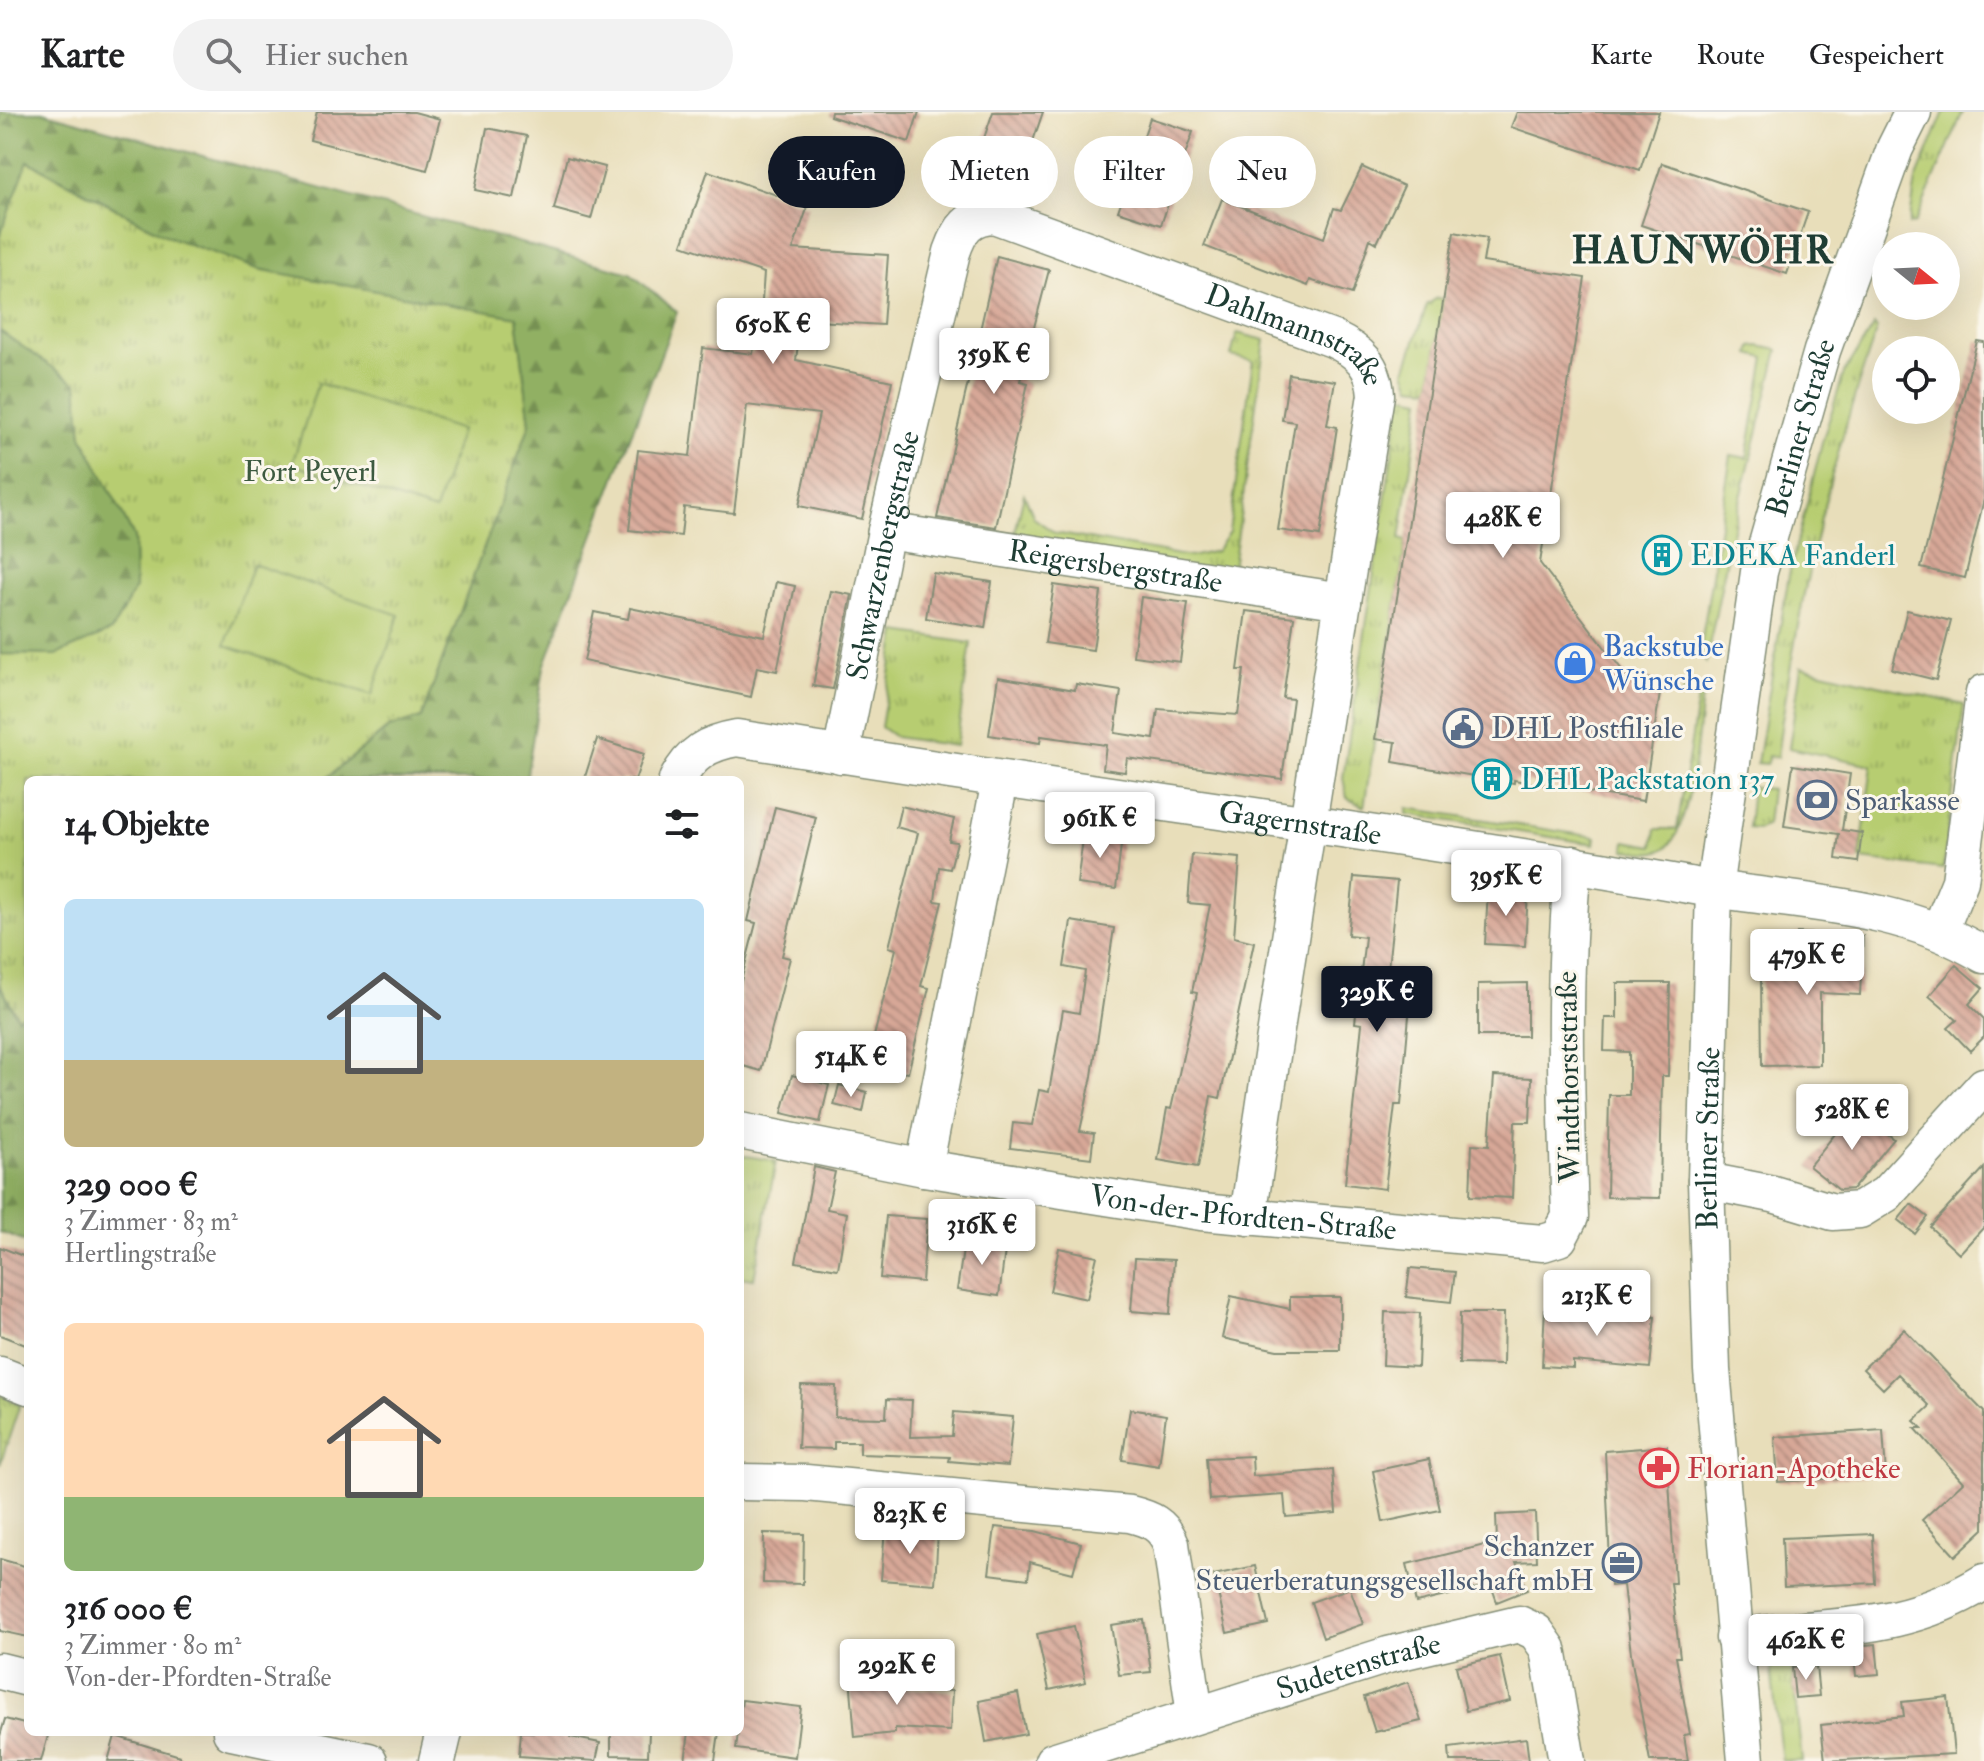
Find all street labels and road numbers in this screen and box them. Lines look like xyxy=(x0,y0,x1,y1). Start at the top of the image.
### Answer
street label: Dahlmannstraße xyxy=(1200,276,1392,390)
street label: Berliner Straße xyxy=(1758,334,1844,521)
street label: Schwarzenbergstraße xyxy=(839,427,928,683)
street label: Reigersbergstraße xyxy=(1006,532,1225,601)
street label: Gagernstraße xyxy=(1216,793,1384,854)
street label: Windthorststraße xyxy=(1548,971,1589,1184)
street label: Berliner Straße xyxy=(1688,1047,1729,1231)
street label: Von-der-Pfordten-Straße xyxy=(1087,1177,1398,1249)
street label: Sudetenstraße xyxy=(1272,1625,1444,1708)

